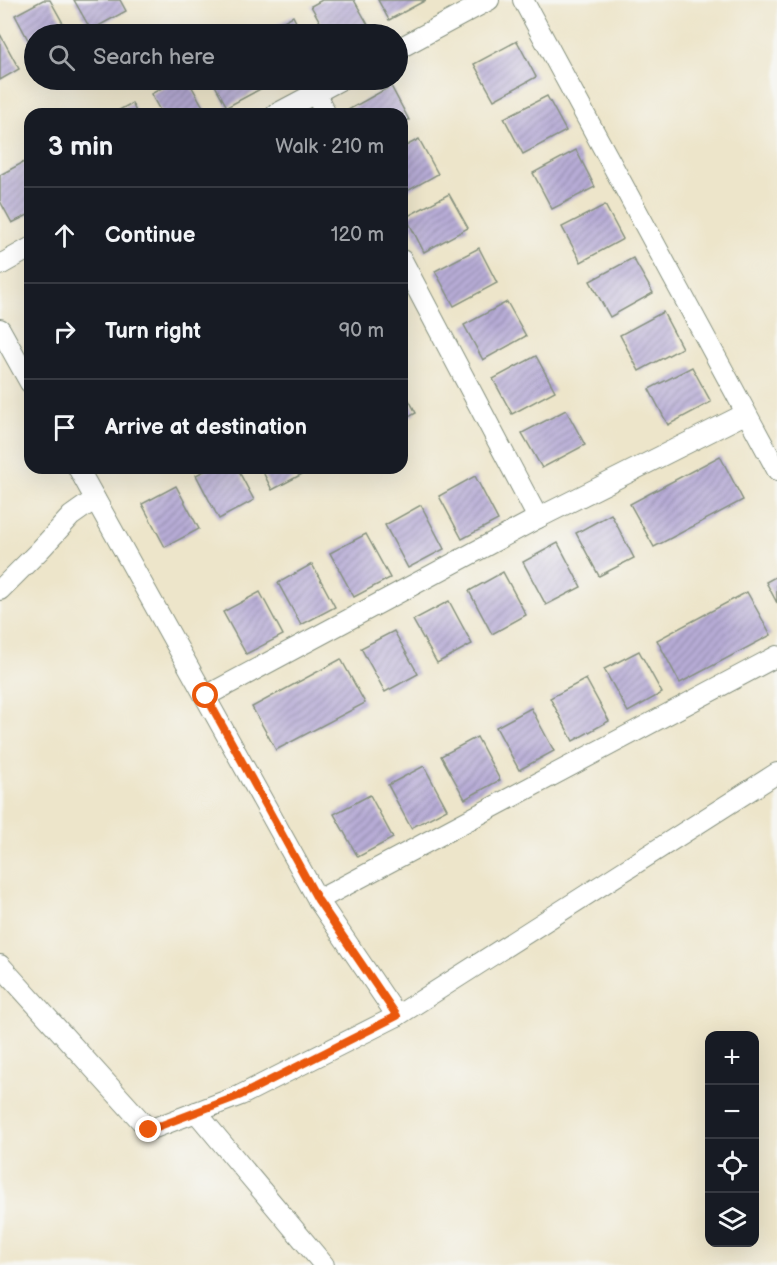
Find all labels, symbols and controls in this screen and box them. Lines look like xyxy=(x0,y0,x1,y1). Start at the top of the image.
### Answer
search box xyxy=(24,24,408,90)
icon: search xyxy=(45,41,78,74)
text: Search here xyxy=(93,44,215,71)
text: 3 min xyxy=(48,132,113,163)
text: Walk · 210 m xyxy=(275,135,384,159)
icon: ahead xyxy=(48,219,81,252)
text: Continue xyxy=(105,222,195,249)
text: 120 m xyxy=(331,223,384,247)
icon: right xyxy=(48,315,81,348)
text: Turn right xyxy=(105,318,201,345)
text: 90 m xyxy=(339,319,384,343)
icon: arrive xyxy=(48,411,81,444)
text: Arrive at destination xyxy=(105,414,307,441)
route start xyxy=(192,682,218,708)
map controls xyxy=(705,1031,759,1247)
button: + xyxy=(705,1031,759,1085)
button: − xyxy=(705,1085,759,1139)
route end xyxy=(135,1116,161,1142)
button: locate xyxy=(705,1139,759,1193)
button: layers xyxy=(705,1193,759,1247)

